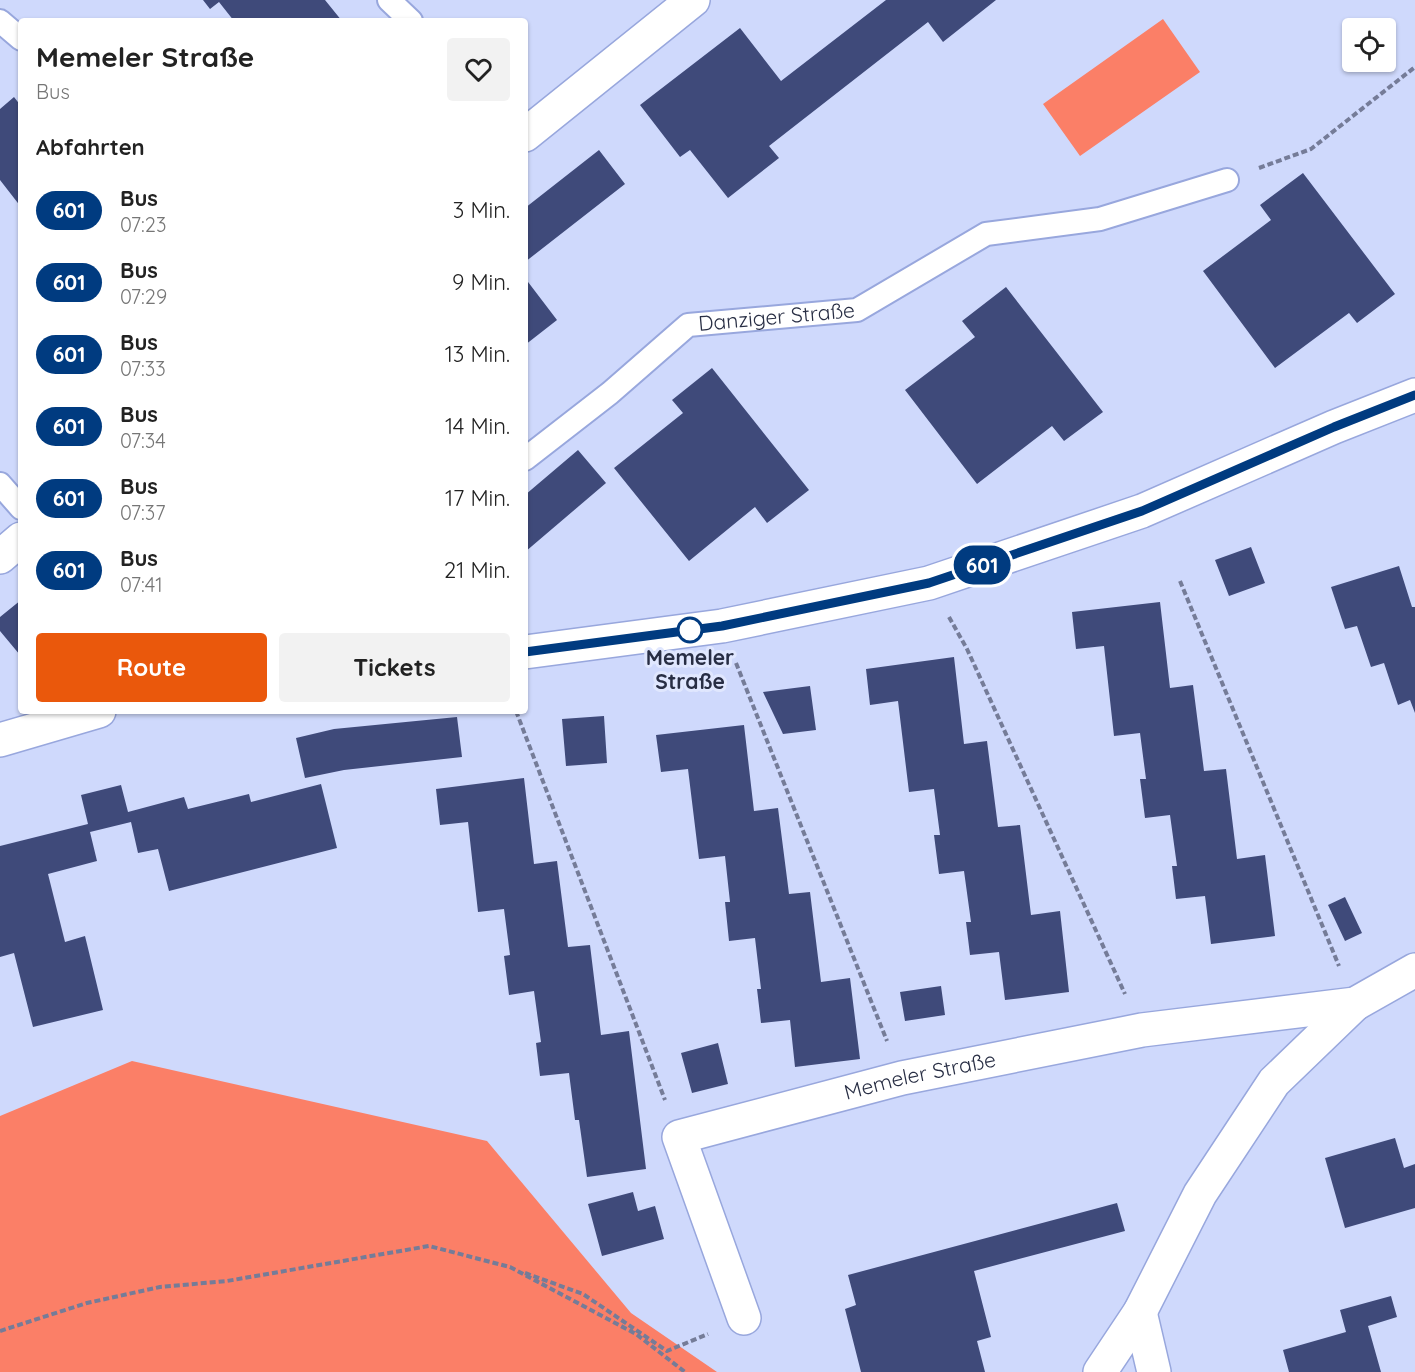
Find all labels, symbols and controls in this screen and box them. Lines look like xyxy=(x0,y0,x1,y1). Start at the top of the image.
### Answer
map controls xyxy=(1342,18,1396,72)
button: locate xyxy=(1342,18,1396,72)
button: heart xyxy=(447,38,510,101)
text: Memeler Straße xyxy=(36,39,254,74)
text: Bus xyxy=(36,79,70,104)
text: Abfahrten xyxy=(36,133,145,161)
text: Bus xyxy=(120,184,158,212)
text: 3 Min. xyxy=(453,196,510,224)
text: 601 xyxy=(53,197,85,223)
text: 07:23 xyxy=(120,212,166,237)
text: Bus xyxy=(120,256,158,284)
text: 9 Min. xyxy=(452,268,510,296)
text: 601 xyxy=(53,269,85,295)
text: 07:29 xyxy=(120,284,167,309)
street label: Danziger Straße xyxy=(697,296,856,336)
text: Bus xyxy=(120,328,158,356)
text: 13 Min. xyxy=(445,340,510,368)
text: 601 xyxy=(53,341,85,367)
text: 07:33 xyxy=(120,356,166,381)
text: Bus xyxy=(120,400,158,428)
text: 14 Min. xyxy=(445,412,510,440)
text: 601 xyxy=(53,413,85,439)
text: 07:34 xyxy=(120,428,166,453)
text: Bus xyxy=(120,472,158,500)
text: 17 Min. xyxy=(445,484,510,512)
text: 601 xyxy=(53,485,85,511)
text: 07:37 xyxy=(120,500,166,525)
text: Bus xyxy=(120,544,158,572)
line badge: 601 xyxy=(948,546,1016,584)
text: 601 xyxy=(966,552,998,578)
text: 21 Min. xyxy=(444,556,510,584)
text: 601 xyxy=(53,557,85,583)
text: 07:41 xyxy=(120,572,163,597)
marker: Memeler Straße xyxy=(677,617,703,643)
button: Route xyxy=(36,633,267,702)
button: Tickets xyxy=(279,633,510,702)
place label: Memeler Straße xyxy=(646,644,734,694)
street label: Memeler Straße xyxy=(841,1046,998,1105)

